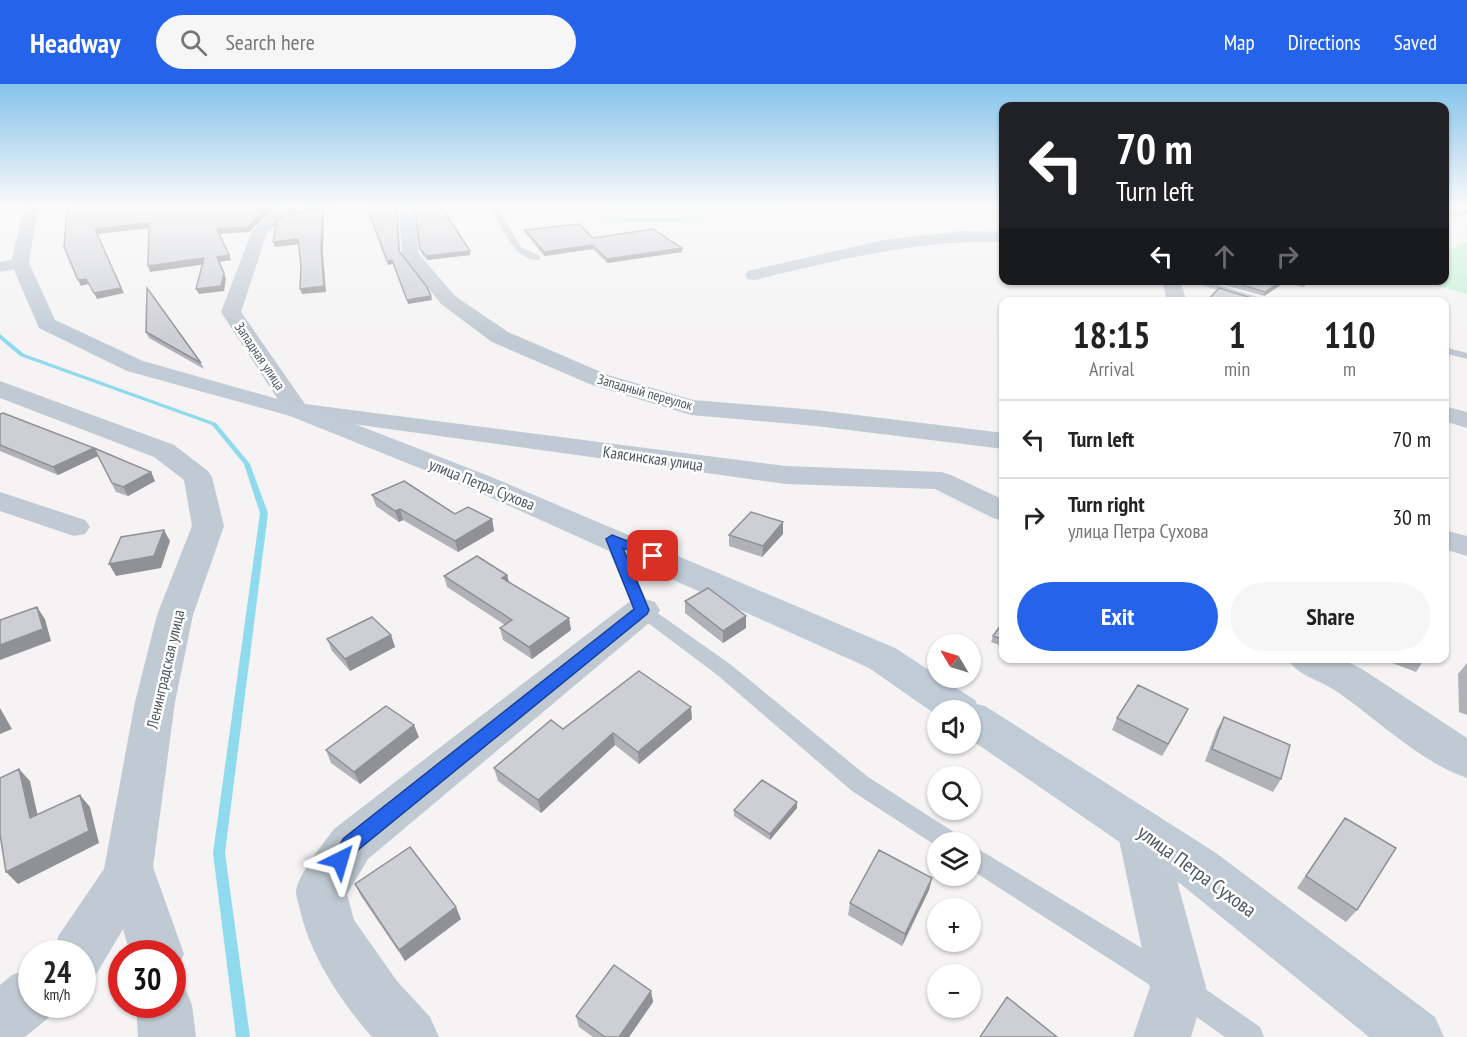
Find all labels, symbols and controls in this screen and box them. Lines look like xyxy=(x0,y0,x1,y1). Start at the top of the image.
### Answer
search box xyxy=(156,15,576,69)
text: Headway xyxy=(30,24,120,61)
icon: search xyxy=(177,26,210,59)
text: Search here xyxy=(225,28,315,56)
text: Map xyxy=(1224,29,1255,56)
text: Directions xyxy=(1288,29,1361,56)
text: Saved xyxy=(1394,29,1437,56)
text: 70 m xyxy=(1116,121,1193,176)
icon: left xyxy=(1017,126,1095,204)
text: Turn left xyxy=(1116,174,1194,208)
icon: left xyxy=(1145,240,1178,273)
icon: ahead xyxy=(1208,240,1241,273)
icon: right xyxy=(1271,240,1304,273)
text: 18:15 xyxy=(1073,311,1150,358)
text: 1 xyxy=(1228,311,1246,358)
text: 110 xyxy=(1324,311,1375,358)
street label: Западная улица xyxy=(231,319,289,393)
text: Arrival xyxy=(1089,356,1134,382)
text: min xyxy=(1224,356,1250,382)
text: m xyxy=(1343,356,1356,382)
street label: Западный переулок xyxy=(595,370,695,414)
icon: left xyxy=(1017,423,1050,456)
text: Turn left xyxy=(1068,425,1134,453)
text: 70 m xyxy=(1392,425,1431,453)
street label: Каясинская улица xyxy=(602,441,704,475)
street label: улица Петра Сухова xyxy=(426,454,538,514)
text: Turn right xyxy=(1068,490,1145,518)
icon: right xyxy=(1017,501,1050,534)
text: 30 m xyxy=(1392,503,1431,531)
text: улица Петра Сухова xyxy=(1068,518,1209,544)
pin xyxy=(627,530,678,581)
icon: arrive xyxy=(636,539,669,572)
button: Exit xyxy=(1017,582,1218,651)
button: Share xyxy=(1230,582,1431,651)
street label: Ленинградская улица xyxy=(141,608,188,731)
north arrow xyxy=(927,634,981,688)
map controls xyxy=(927,634,981,1018)
button: sound xyxy=(927,700,981,754)
button: search xyxy=(927,766,981,820)
street label: улица Петра Сухова xyxy=(1133,819,1261,923)
position arrow xyxy=(308,828,372,892)
button: layers xyxy=(927,832,981,886)
button: + xyxy=(927,898,981,952)
speed limit sign: 30 xyxy=(108,940,186,1018)
text: 24 xyxy=(43,952,71,991)
button: − xyxy=(927,964,981,1018)
text: km/h xyxy=(44,985,70,1004)

